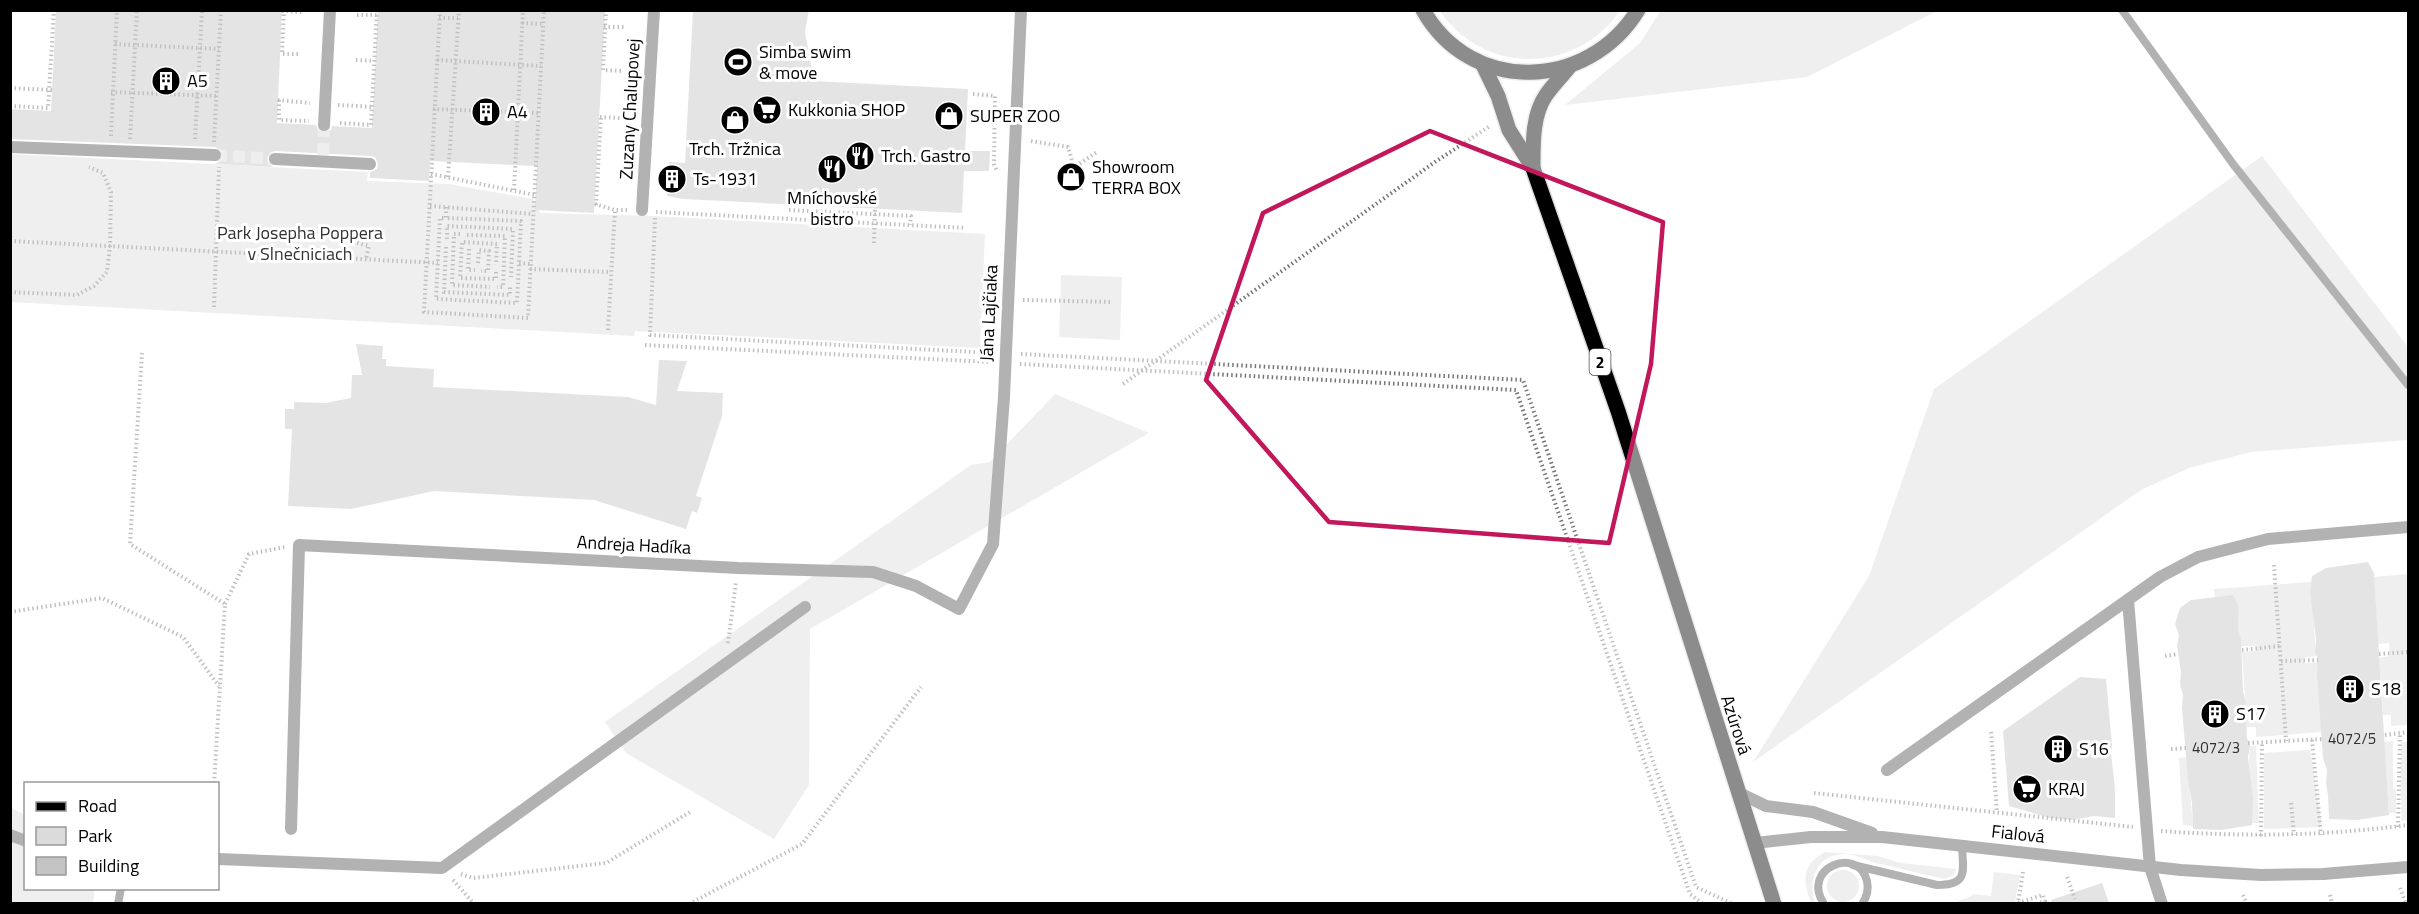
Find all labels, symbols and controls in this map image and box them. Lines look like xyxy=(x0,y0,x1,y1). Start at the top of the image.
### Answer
street label: Zuzany Chalupovej xyxy=(612,38,647,180)
place label: Simba swim & move xyxy=(759,38,851,86)
sports icon: Simba swim & move xyxy=(722,46,754,78)
building icon: A5 xyxy=(150,65,182,97)
place label: A5 xyxy=(187,67,208,94)
supermarket icon: Kukkonia SHOP xyxy=(751,94,783,126)
building icon: A4 xyxy=(470,96,502,128)
place label: Kukkonia SHOP xyxy=(788,96,905,123)
place label: A4 xyxy=(507,98,528,125)
shop icon: SUPER ZOO xyxy=(933,100,965,132)
place label: SUPER ZOO xyxy=(970,102,1060,129)
shop icon: Trch. Tržnica xyxy=(719,104,751,136)
place label: Trch. Tržnica xyxy=(689,135,781,162)
restaurant icon: Trch. Gastro xyxy=(844,140,876,172)
place label: Trch. Gastro xyxy=(881,142,971,169)
restaurant icon: Mníchovské bistro xyxy=(816,153,848,185)
place label: Showroom TERRA BOX xyxy=(1092,153,1181,201)
shop icon: Showroom TERRA BOX xyxy=(1055,161,1087,193)
building icon: Ts-1931 xyxy=(656,163,688,195)
place label: Ts-1931 xyxy=(693,165,757,192)
place label: Mníchovské bistro xyxy=(787,184,877,232)
park label: Park Josepha Poppera v Slnečniciach xyxy=(217,219,383,267)
street label: Jána Lajčiaka xyxy=(972,264,1005,362)
road number: 2 xyxy=(1590,349,1610,375)
street label: Andreja Hadíka xyxy=(576,528,692,561)
building icon: S18 xyxy=(2334,673,2366,705)
place label: S18 xyxy=(2371,675,2401,702)
street label: Azúrová xyxy=(1714,691,1759,758)
building icon: S17 xyxy=(2199,698,2231,730)
place label: S17 xyxy=(2236,700,2266,727)
house number: 4072/5 xyxy=(2328,727,2376,750)
building icon: S16 xyxy=(2042,733,2074,765)
place label: S16 xyxy=(2079,735,2109,762)
house number: 4072/3 xyxy=(2192,736,2240,759)
supermarket icon: KRAJ xyxy=(2011,773,2043,805)
place label: KRAJ xyxy=(2048,775,2085,802)
legend xyxy=(24,782,219,890)
text: Road xyxy=(78,792,117,819)
street label: Fialová xyxy=(1990,817,2046,850)
text: Park xyxy=(78,822,113,849)
text: Building xyxy=(78,852,139,879)

